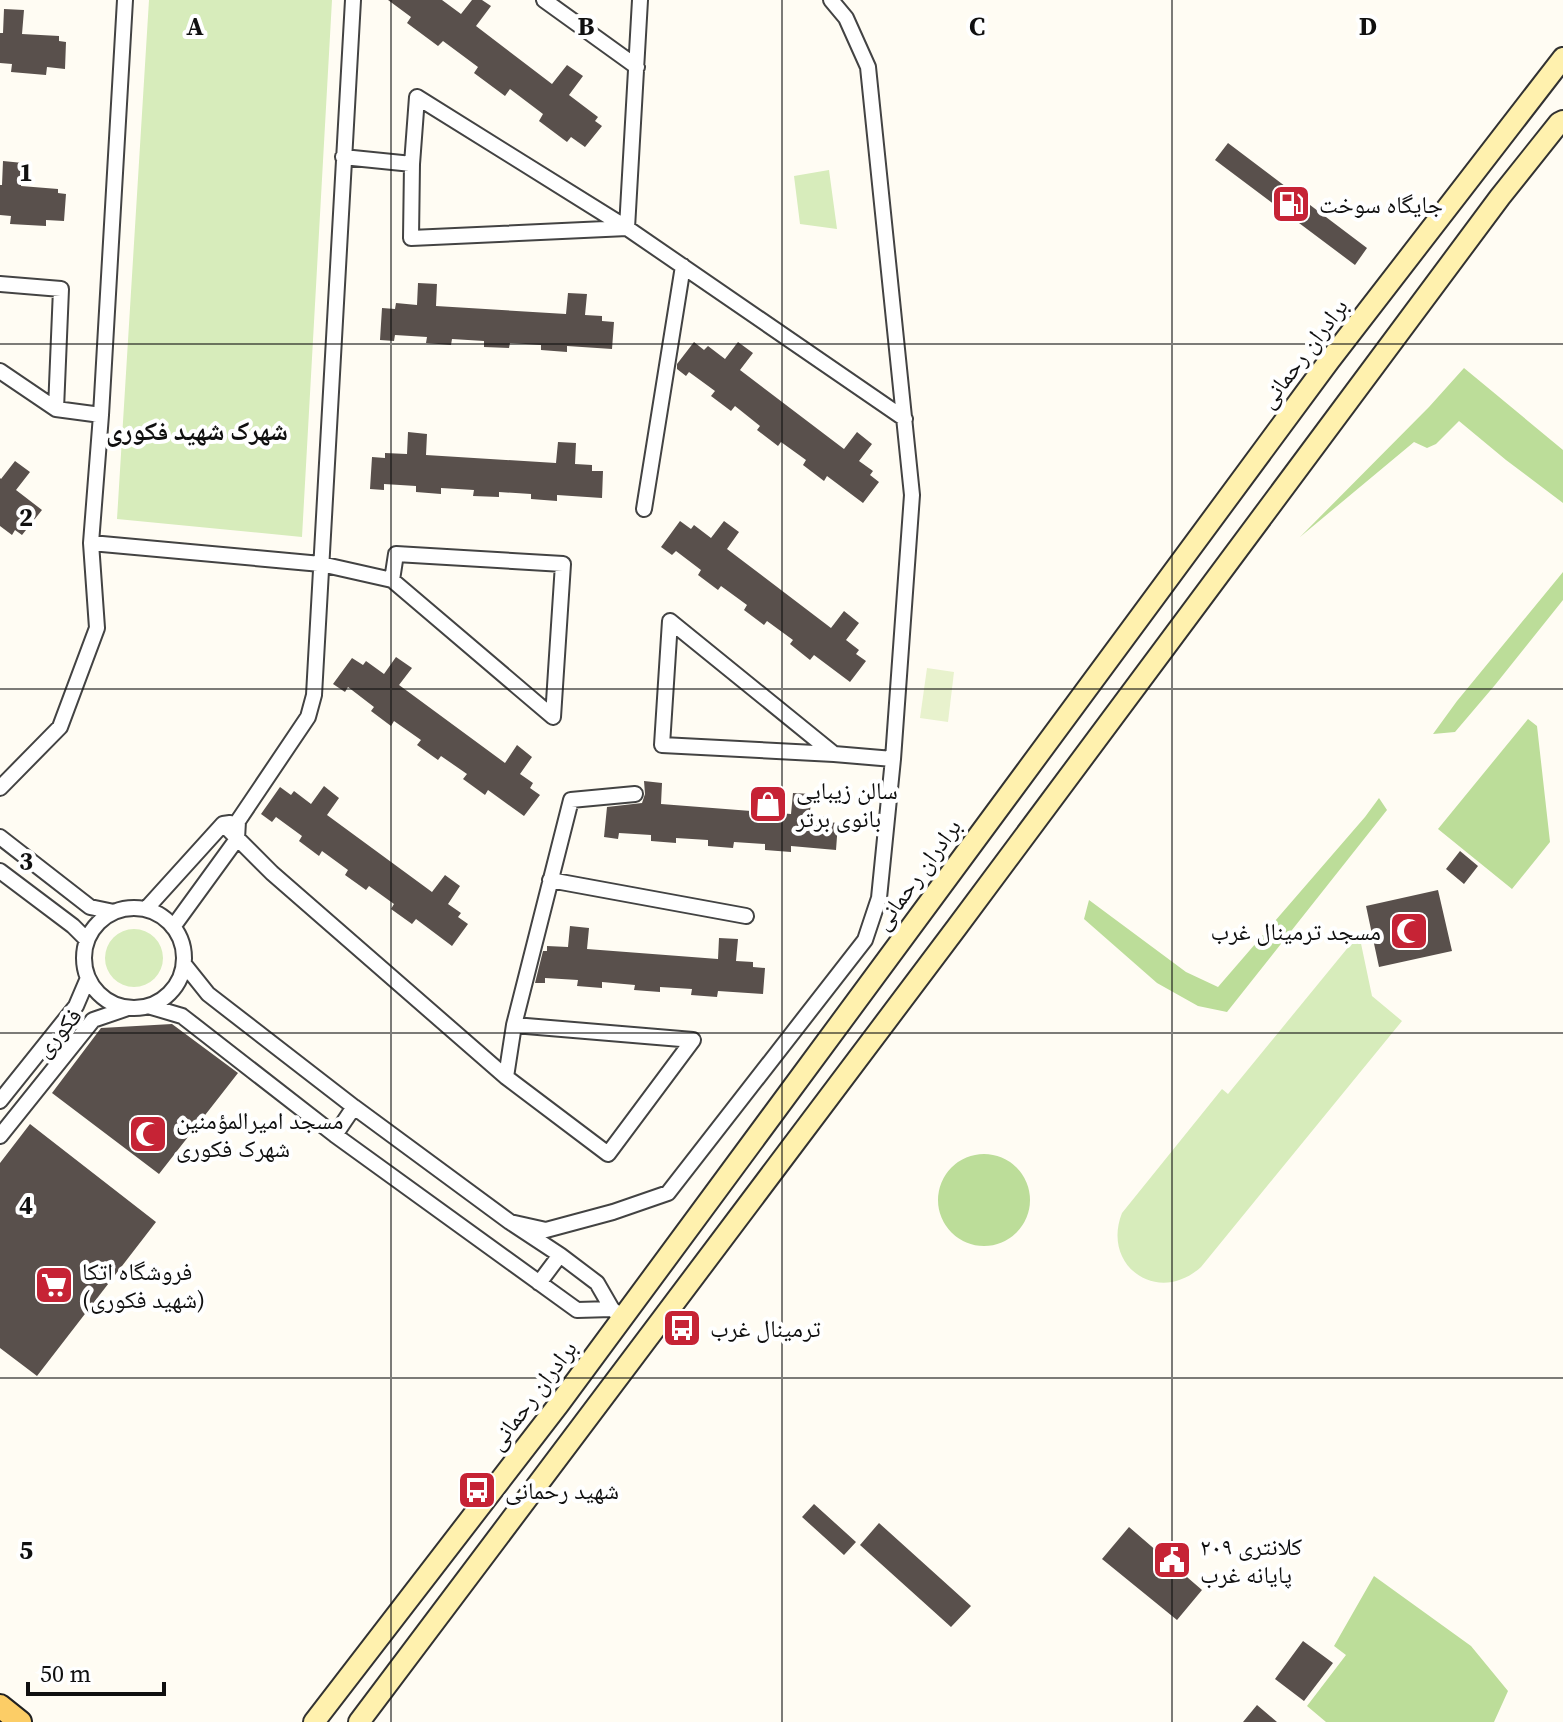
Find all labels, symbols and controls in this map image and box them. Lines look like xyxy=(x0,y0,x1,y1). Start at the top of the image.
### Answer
text: A xyxy=(186,8,204,44)
text: B xyxy=(578,8,595,44)
text: C xyxy=(969,8,985,44)
text: D xyxy=(1359,8,1377,44)
text: 1 xyxy=(19,154,33,190)
fuel station icon: جایگاه سوخت xyxy=(1270,183,1312,225)
place label: جایگاه سوخت xyxy=(1319,188,1443,221)
street label: برادران رحمانی xyxy=(1251,291,1355,415)
district label: شهرک شهید فکوری xyxy=(106,413,288,449)
text: 2 xyxy=(19,499,33,535)
place label: سالن زیبایی بانوی برتر xyxy=(795,774,898,835)
shop icon: سالن زیبایی بانوی برتر xyxy=(747,783,789,825)
street label: برادران رحمانی xyxy=(865,812,969,936)
text: 3 xyxy=(19,843,33,879)
mosque icon: مسجد ترمینال غرب xyxy=(1388,910,1430,952)
place label: مسجد ترمینال غرب xyxy=(1210,915,1381,948)
street label: فکوری xyxy=(27,1000,89,1064)
place label: مسجد امیرالمؤمنین شهرک فکوری xyxy=(176,1104,343,1165)
mosque icon: مسجد امیرالمؤمنین شهرک فکوری xyxy=(127,1113,169,1155)
text: 4 xyxy=(19,1187,33,1223)
place label: فروشگاه اتکا (شهید فکوری) xyxy=(82,1255,205,1316)
supermarket icon: فروشگاه اتکا (شهید فکوری) xyxy=(33,1264,75,1306)
bus stop icon: ترمینال غرب xyxy=(661,1307,703,1349)
place label: ترمینال غرب xyxy=(710,1312,821,1345)
street label: برادران رحمانی xyxy=(480,1333,584,1457)
bus stop icon: شهید رحمانی xyxy=(456,1469,498,1511)
place label: شهید رحمانی xyxy=(505,1474,619,1507)
place label: کلانتری ۲۰۹ پایانه غرب xyxy=(1200,1530,1302,1591)
text: 5 xyxy=(19,1532,33,1568)
public building icon: کلانتری ۲۰۹ پایانه غرب xyxy=(1151,1539,1193,1581)
scale bar xyxy=(28,1646,164,1696)
text: 50 m xyxy=(40,1657,91,1690)

